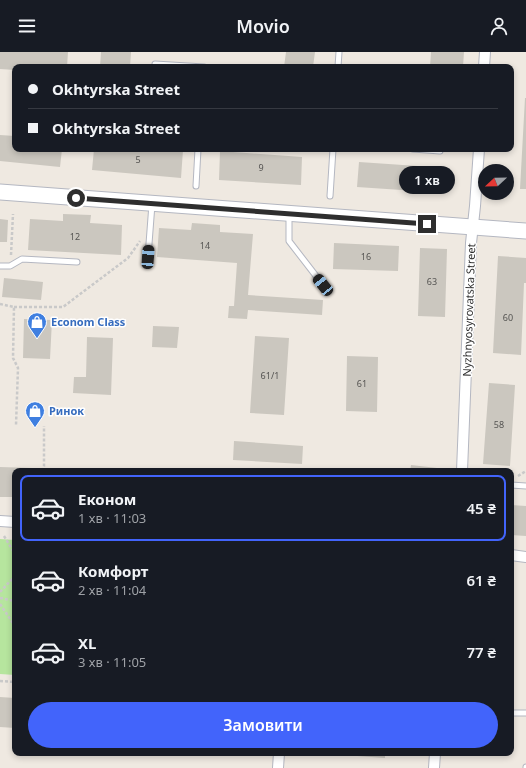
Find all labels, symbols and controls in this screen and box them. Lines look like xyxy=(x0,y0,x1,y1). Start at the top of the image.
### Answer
text: Movio xyxy=(236,14,290,38)
icon: menu xyxy=(16,15,38,37)
icon: person xyxy=(488,15,510,37)
text: Okhtyrska Street xyxy=(52,79,180,99)
text: Okhtyrska Street xyxy=(52,118,180,138)
house number: 5 xyxy=(135,153,141,166)
house number: 9 xyxy=(258,161,264,174)
north arrow xyxy=(478,164,514,200)
map controls xyxy=(478,164,514,200)
callout: 1 хв xyxy=(399,166,455,194)
text: 1 хв xyxy=(414,171,440,189)
route start xyxy=(67,189,85,207)
route end xyxy=(418,215,436,233)
house number: 12 xyxy=(70,230,80,243)
house number: 14 xyxy=(200,239,210,252)
street label: Nyzhnyosyrovatska Street xyxy=(459,243,478,377)
car xyxy=(141,245,155,269)
house number: 16 xyxy=(361,250,371,263)
car xyxy=(311,272,335,298)
house number: 63 xyxy=(427,275,437,288)
shop icon: Econom Class xyxy=(26,311,48,339)
house number: 60 xyxy=(503,311,513,324)
place label: Econom Class xyxy=(51,314,126,329)
house number: 61/1 xyxy=(261,369,279,382)
house number: 61 xyxy=(357,377,367,390)
shop icon: Ринок xyxy=(24,400,46,428)
place label: Ринок xyxy=(49,403,84,418)
house number: 58 xyxy=(494,418,504,431)
text: Економ xyxy=(78,489,136,509)
icon: car xyxy=(30,490,66,526)
text: 45 ₴ xyxy=(466,498,496,518)
text: 1 хв · 11:03 xyxy=(78,509,146,527)
text: Комфорт xyxy=(78,561,148,581)
icon: car xyxy=(30,562,66,598)
text: 61 ₴ xyxy=(466,570,496,590)
text: 2 хв · 11:04 xyxy=(78,581,146,599)
text: XL xyxy=(78,633,96,653)
icon: car xyxy=(30,634,66,670)
text: 77 ₴ xyxy=(466,642,496,662)
text: 3 хв · 11:05 xyxy=(78,653,146,671)
button: Замовити xyxy=(28,702,498,748)

